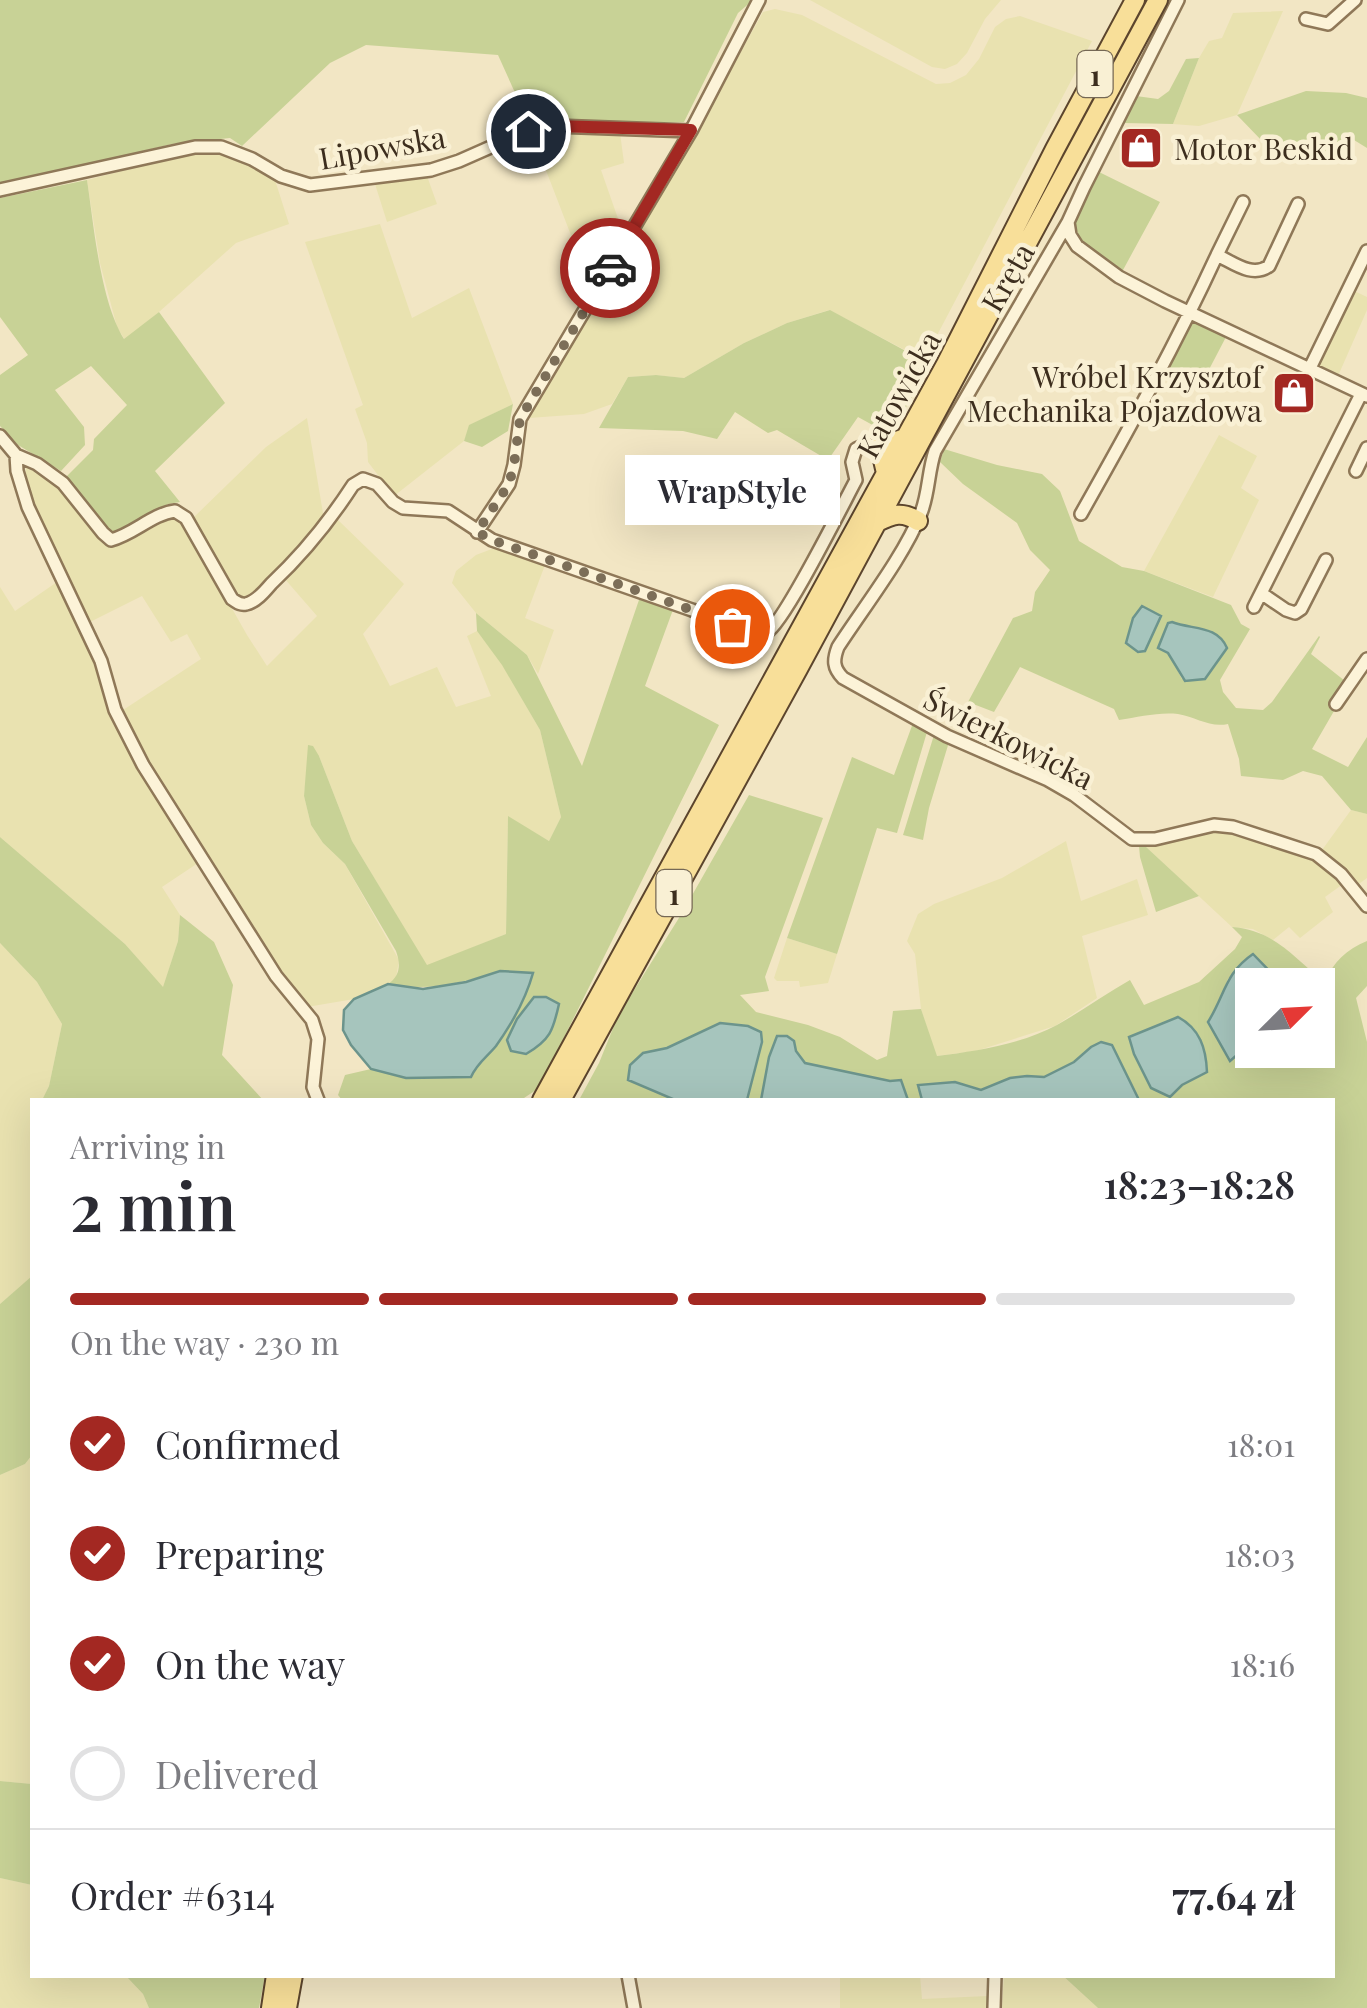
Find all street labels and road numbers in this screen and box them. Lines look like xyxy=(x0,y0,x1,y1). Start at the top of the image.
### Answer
road number: 1 xyxy=(1078,51,1112,97)
street label: Lipowska xyxy=(316,116,448,178)
street label: Kręta xyxy=(971,235,1043,319)
street label: Katowicka xyxy=(847,323,949,465)
street label: Świerkowicka xyxy=(917,678,1101,798)
road number: 1 xyxy=(656,870,692,916)

